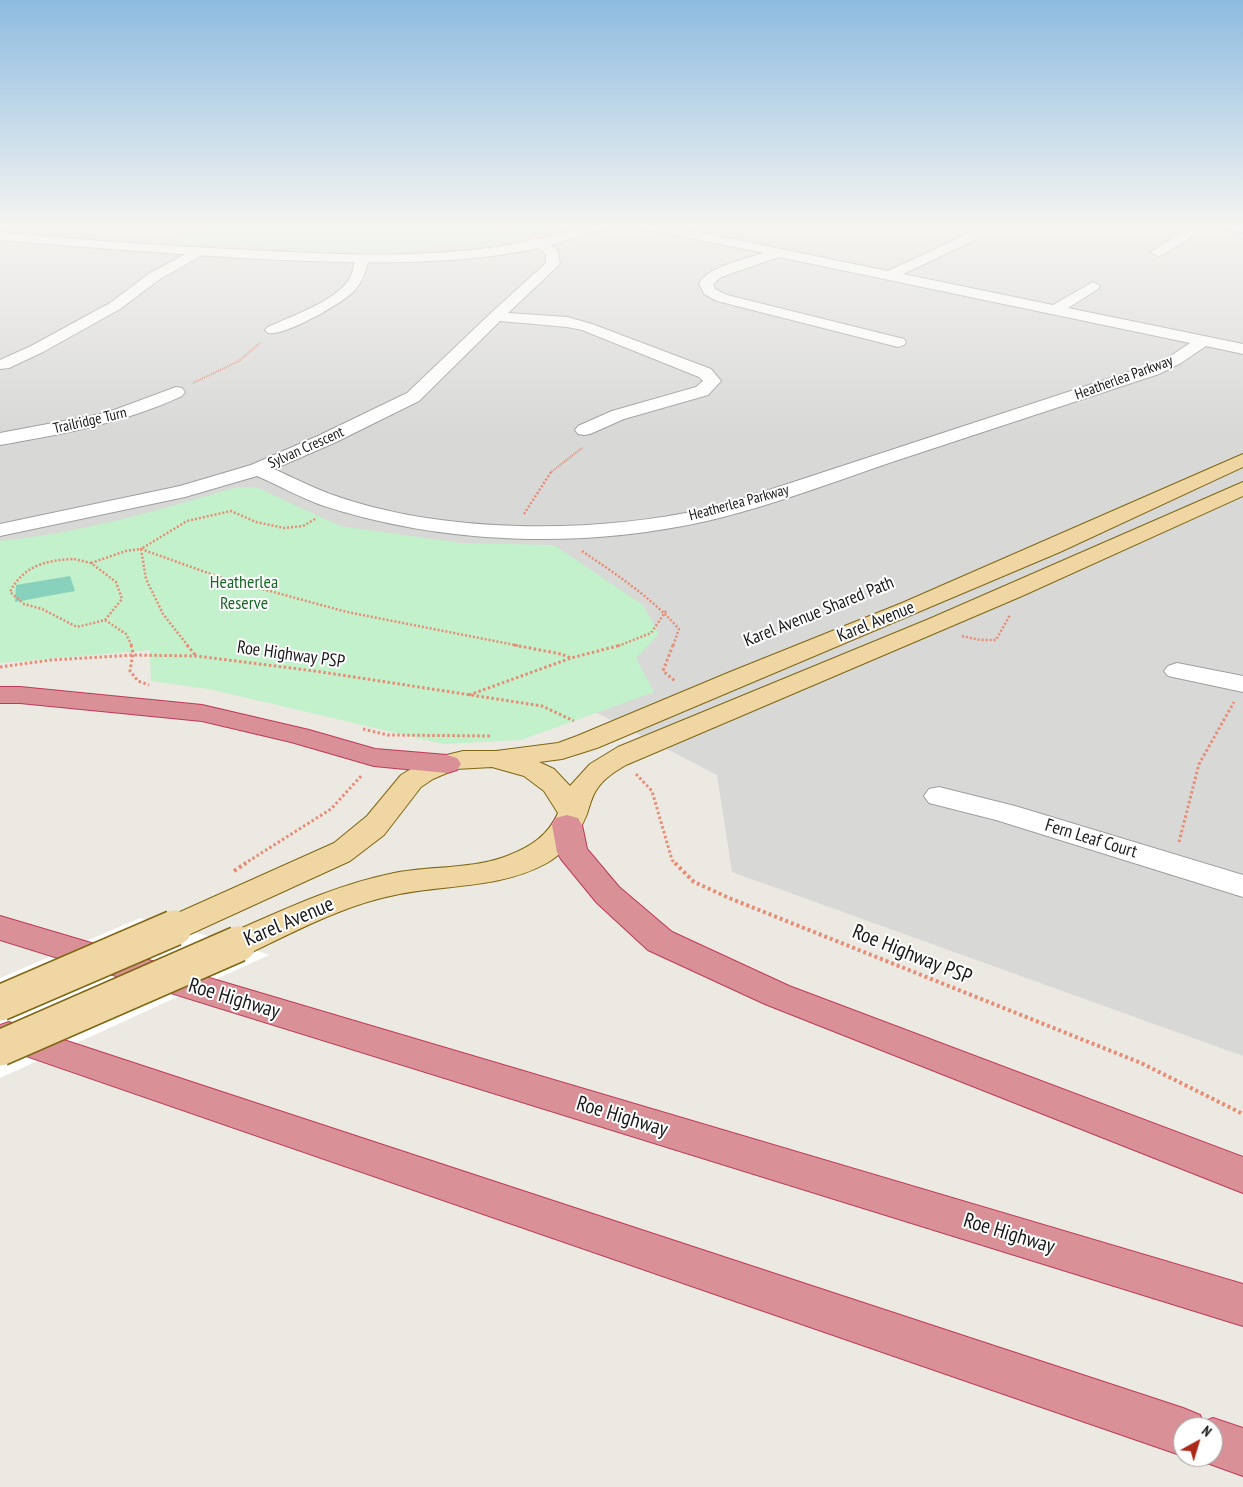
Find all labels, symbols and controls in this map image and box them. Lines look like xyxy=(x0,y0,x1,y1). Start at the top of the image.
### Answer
street label: Heatherlea Parkway xyxy=(1073,352,1175,404)
street label: Trailridge Turn xyxy=(52,404,128,438)
street label: Sylvan Crescent xyxy=(265,423,347,473)
street label: Heatherlea Parkway xyxy=(687,481,791,525)
park label: Heatherlea Reserve xyxy=(210,572,278,614)
street label: Karel Avenue Shared Path xyxy=(741,572,897,652)
street label: Karel Avenue xyxy=(834,597,918,647)
street label: Roe Highway PSP xyxy=(236,637,346,673)
street label: Fern Leaf Court xyxy=(1042,815,1140,863)
street label: Karel Avenue xyxy=(240,892,338,952)
street label: Roe Highway PSP xyxy=(849,920,975,990)
street label: Roe Highway xyxy=(185,973,283,1025)
street label: Roe Highway xyxy=(573,1091,671,1143)
street label: Roe Highway xyxy=(960,1208,1058,1260)
north arrow xyxy=(1173,1417,1223,1467)
text: N xyxy=(1198,1422,1215,1440)

